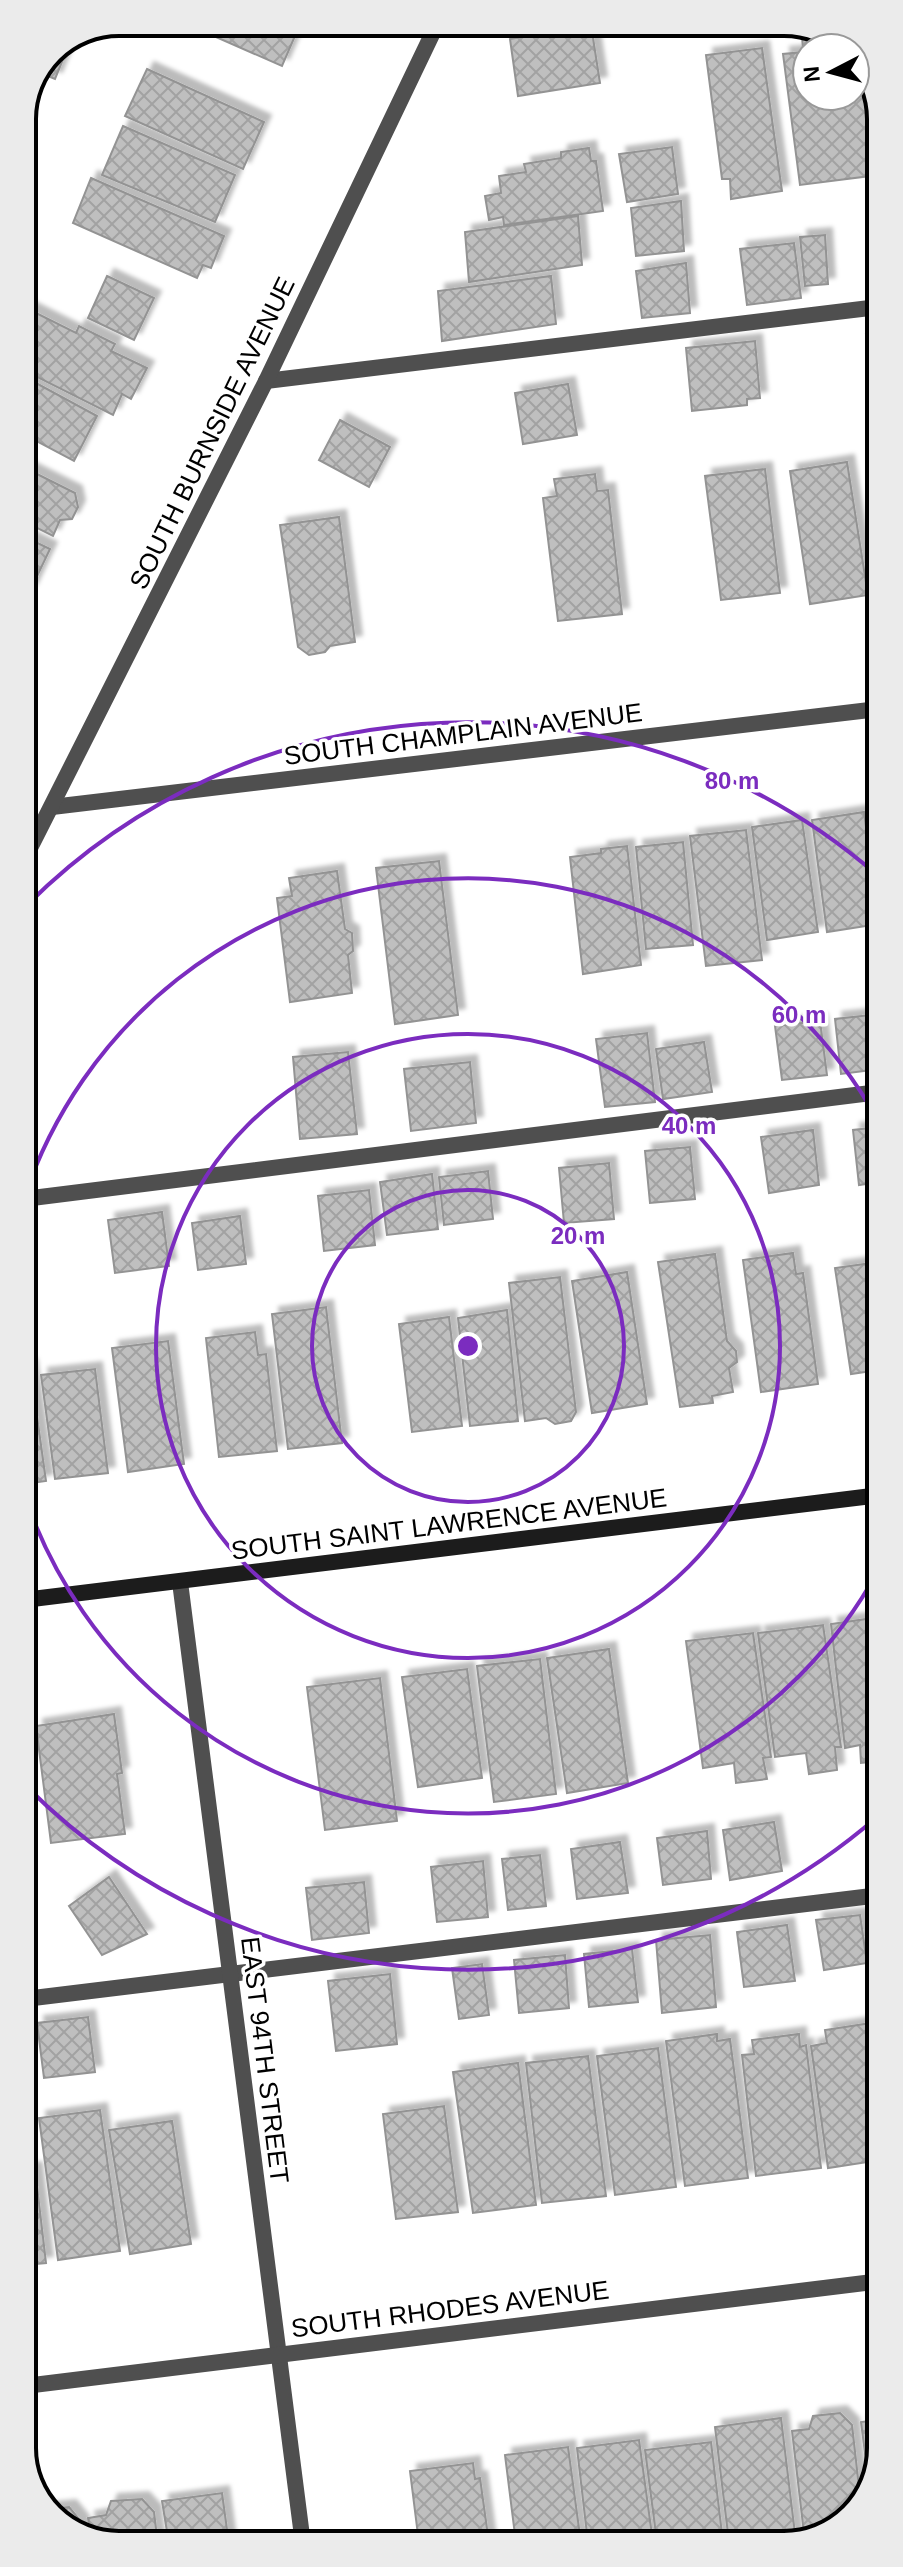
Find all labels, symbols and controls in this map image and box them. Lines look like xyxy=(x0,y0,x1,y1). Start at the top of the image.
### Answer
north arrow xyxy=(791,32,871,112)
text: N xyxy=(798,65,825,83)
street label: SOUTH BURNSIDE AVENUE xyxy=(123,272,301,594)
street label: SOUTH CHAMPLAIN AVENUE xyxy=(282,697,644,771)
text: 80 m xyxy=(705,767,759,794)
text: 60 m xyxy=(772,1001,826,1028)
text: 40 m xyxy=(662,1112,716,1139)
text: 20 m xyxy=(551,1222,605,1249)
centre of rings xyxy=(454,1332,482,1360)
street label: SOUTH SAINT LAWRENCE AVENUE xyxy=(229,1482,669,1566)
street label: EAST 94TH STREET xyxy=(235,1935,295,2185)
street label: SOUTH RHODES AVENUE xyxy=(289,2275,611,2343)

